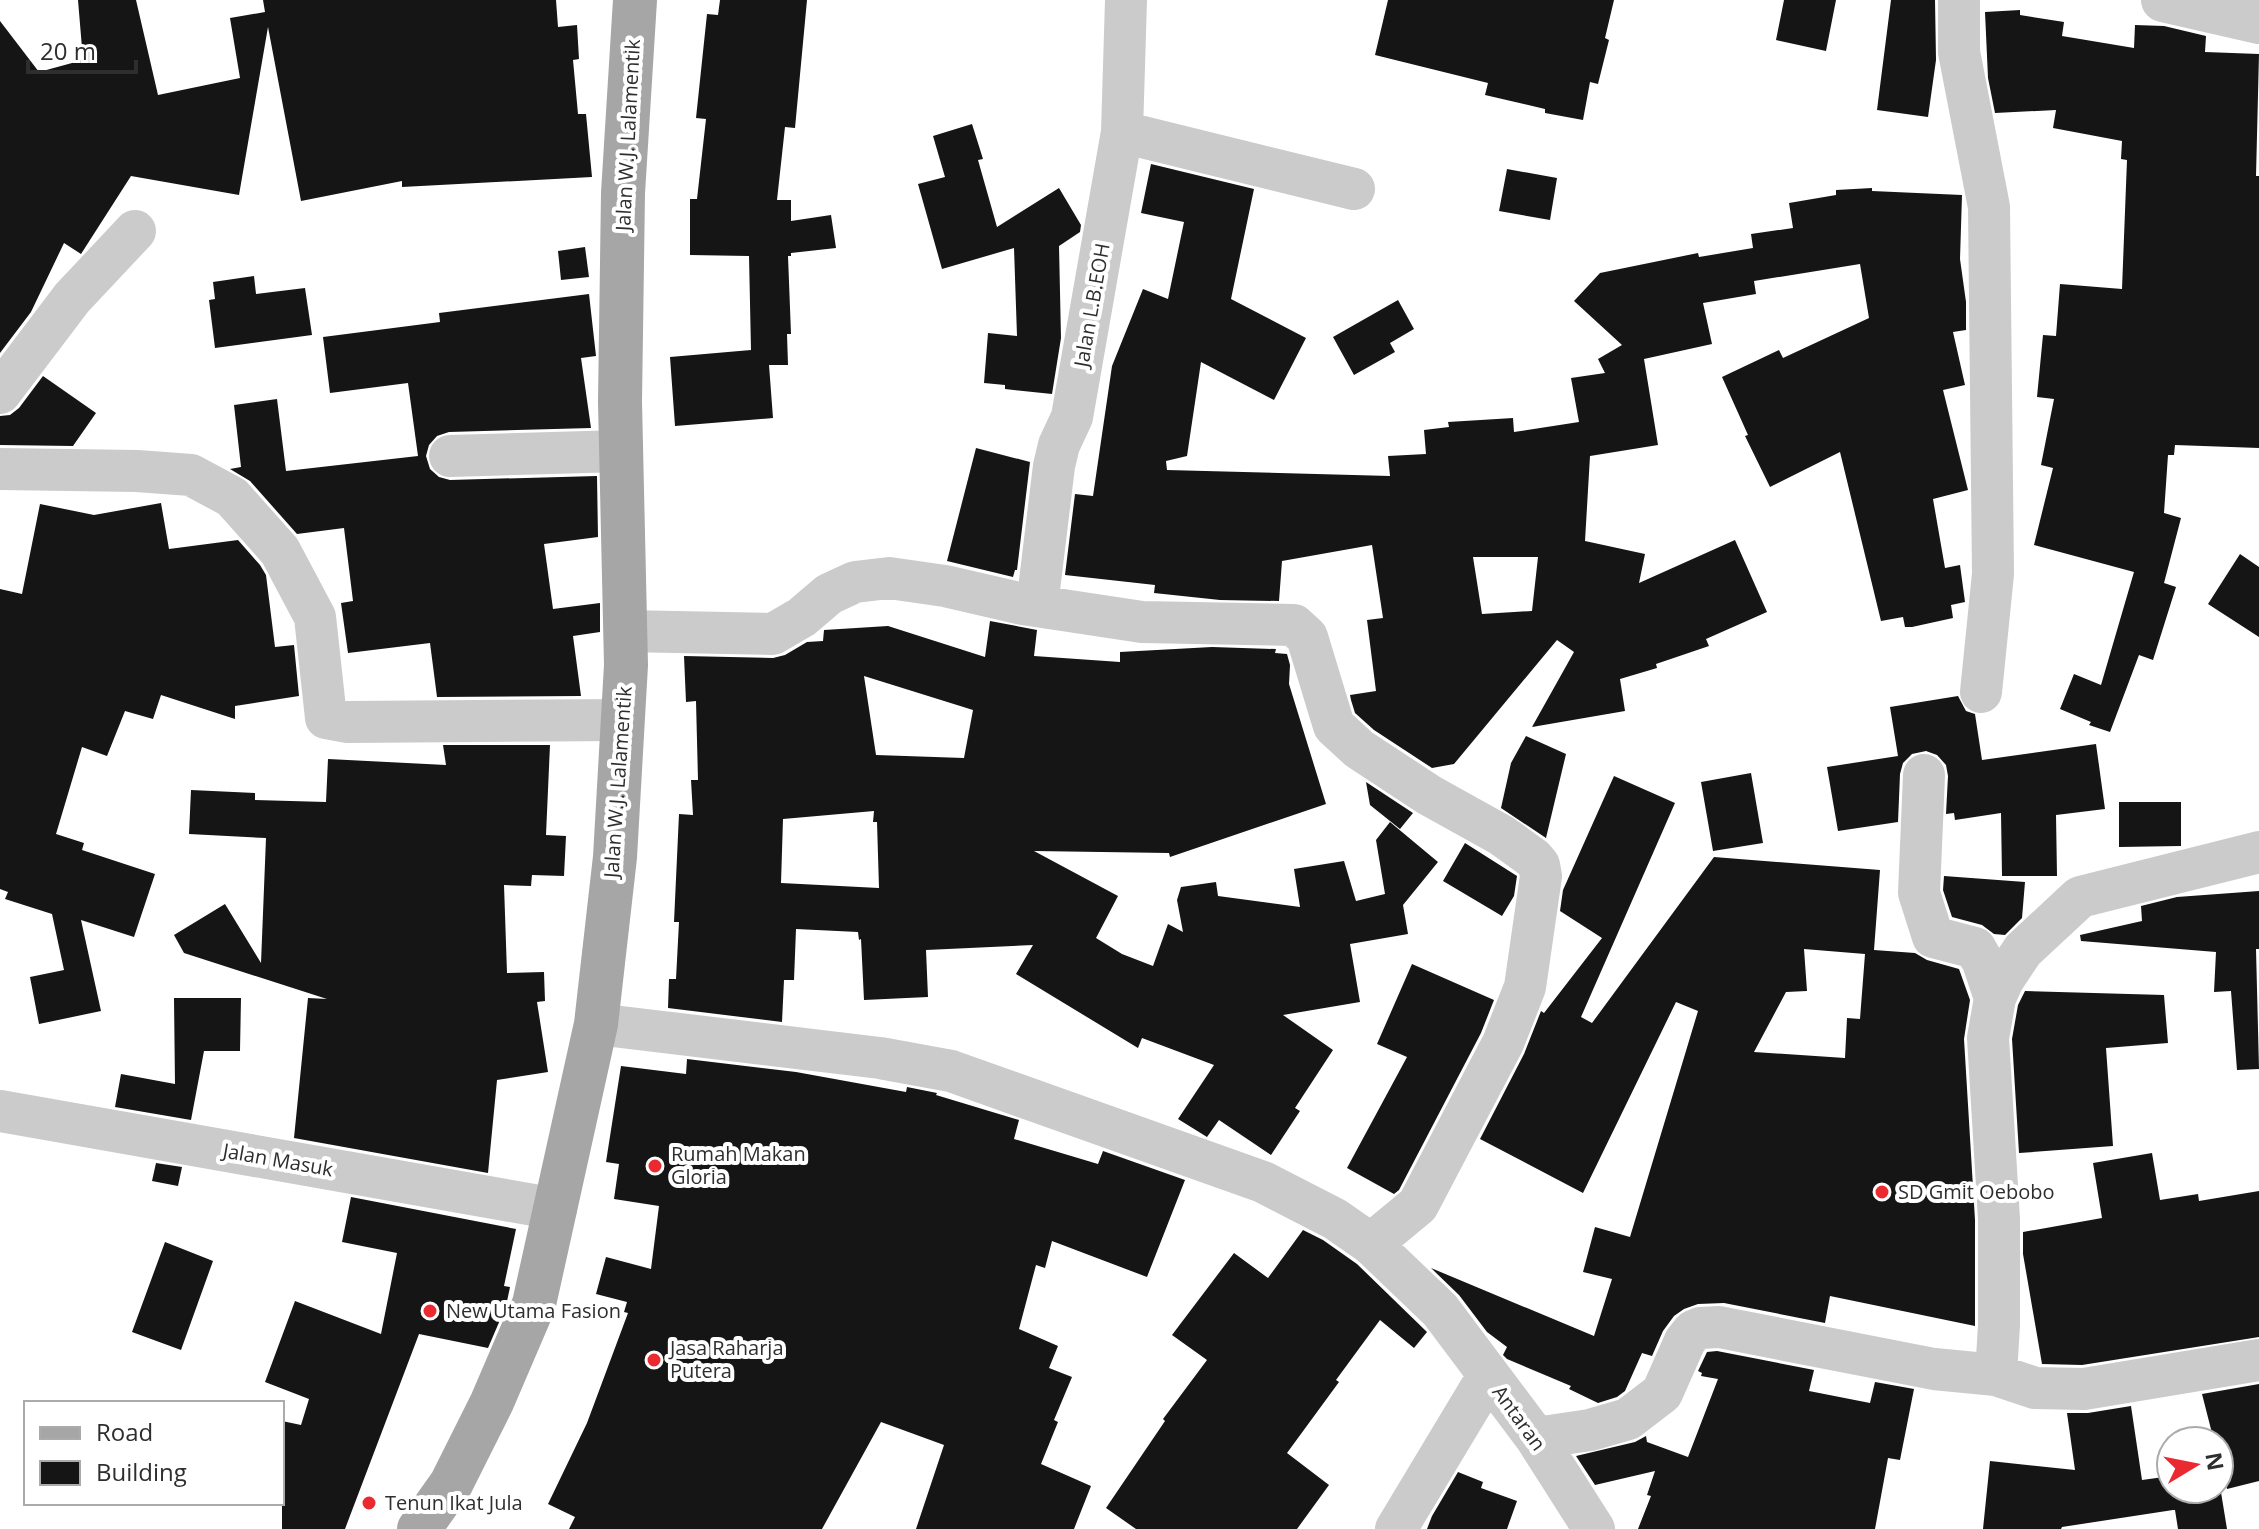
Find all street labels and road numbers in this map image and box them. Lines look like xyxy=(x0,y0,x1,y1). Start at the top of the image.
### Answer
street label: Jalan W.J. Lalamentik xyxy=(609,38,646,234)
street label: Jalan L.B.EOH xyxy=(1067,241,1116,371)
street label: Jalan W.J. Lalamentik xyxy=(597,685,638,881)
street label: Jalan Masuk xyxy=(219,1136,336,1183)
street label: Antaran xyxy=(1487,1380,1552,1456)

